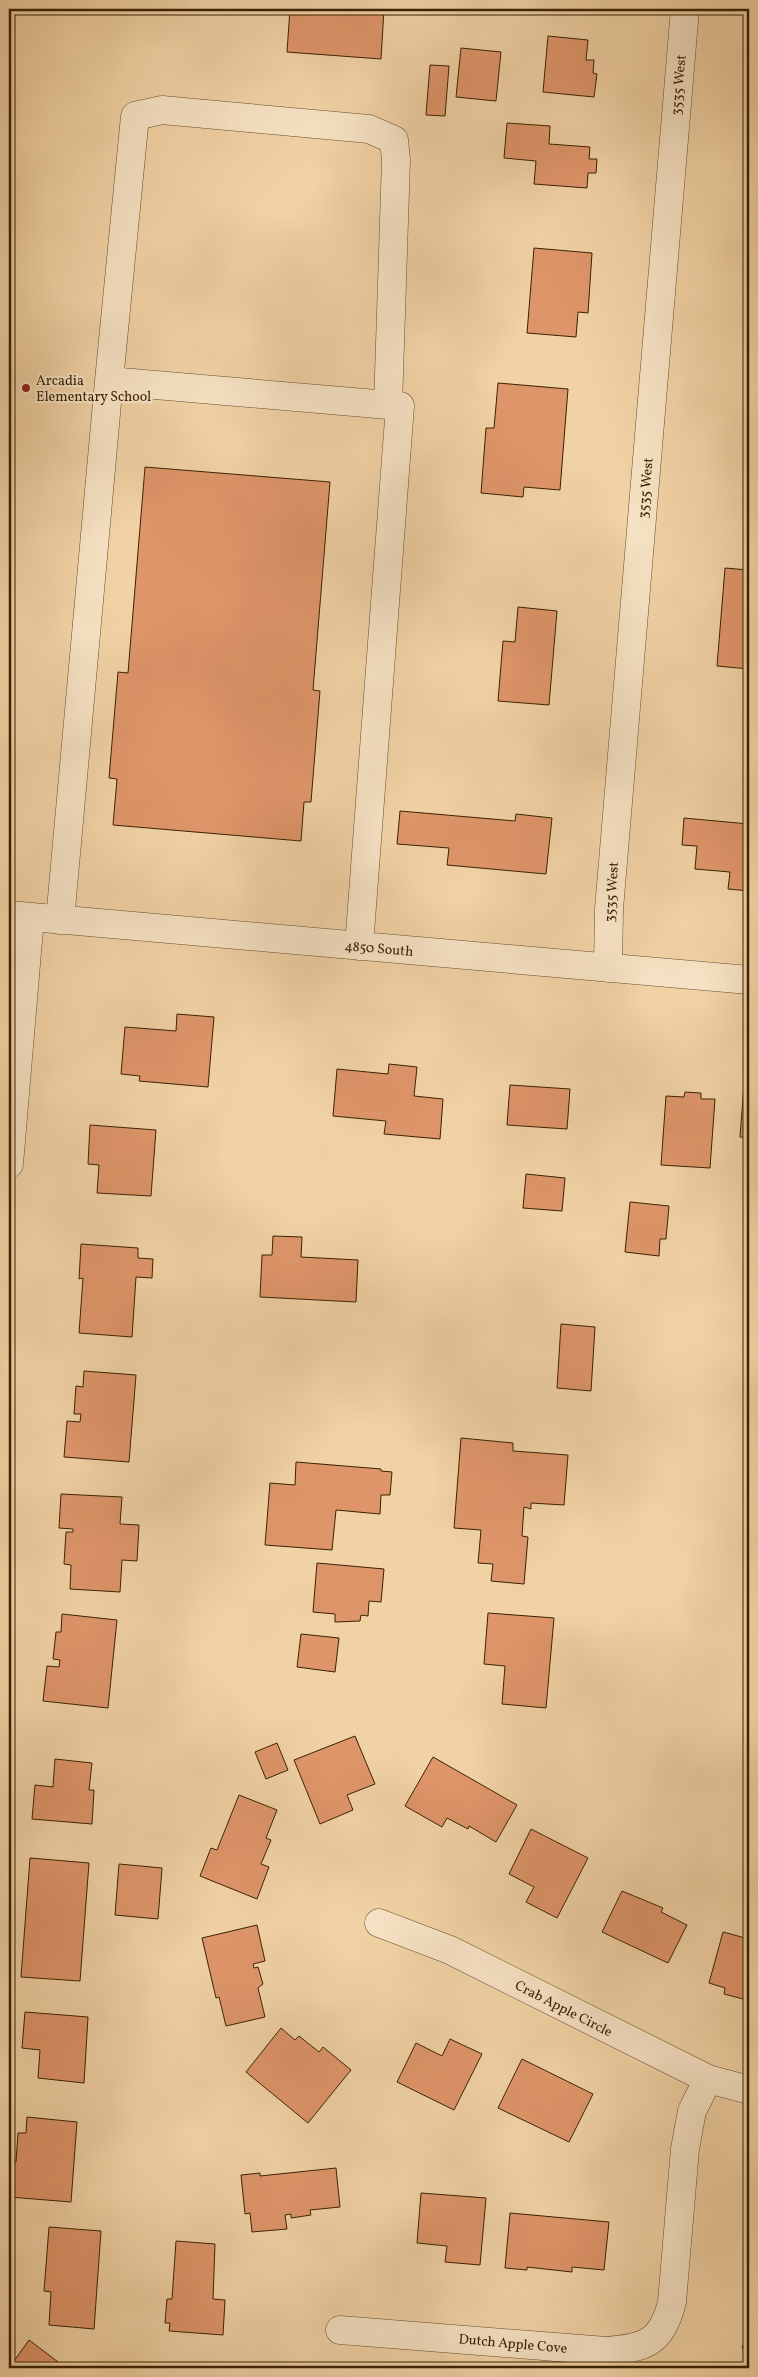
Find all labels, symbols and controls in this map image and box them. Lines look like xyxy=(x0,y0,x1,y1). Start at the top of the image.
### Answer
street label: 3535 West xyxy=(667,54,692,116)
place label: Arcadia Elementary School xyxy=(36,372,151,407)
marker: Arcadia Elementary School xyxy=(20,382,32,394)
street label: 3535 West xyxy=(634,457,659,519)
street label: 3535 West xyxy=(601,861,624,923)
street label: 4850 South xyxy=(344,937,414,962)
street label: Crab Apple Circle xyxy=(511,1977,616,2042)
street label: Dutch Apple Cove xyxy=(458,2330,568,2359)

